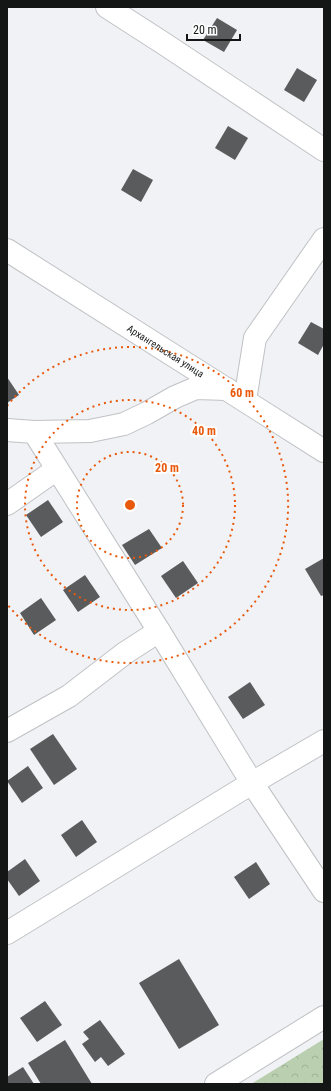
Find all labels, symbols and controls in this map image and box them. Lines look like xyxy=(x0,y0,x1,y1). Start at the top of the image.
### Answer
scale bar xyxy=(187,16,240,42)
text: 20 m xyxy=(193,23,217,37)
street label: Архангельская улица xyxy=(125,323,206,380)
text: 60 m xyxy=(230,386,254,400)
text: 40 m xyxy=(192,424,216,438)
text: 20 m xyxy=(155,461,179,475)
centre of rings xyxy=(123,498,137,512)

